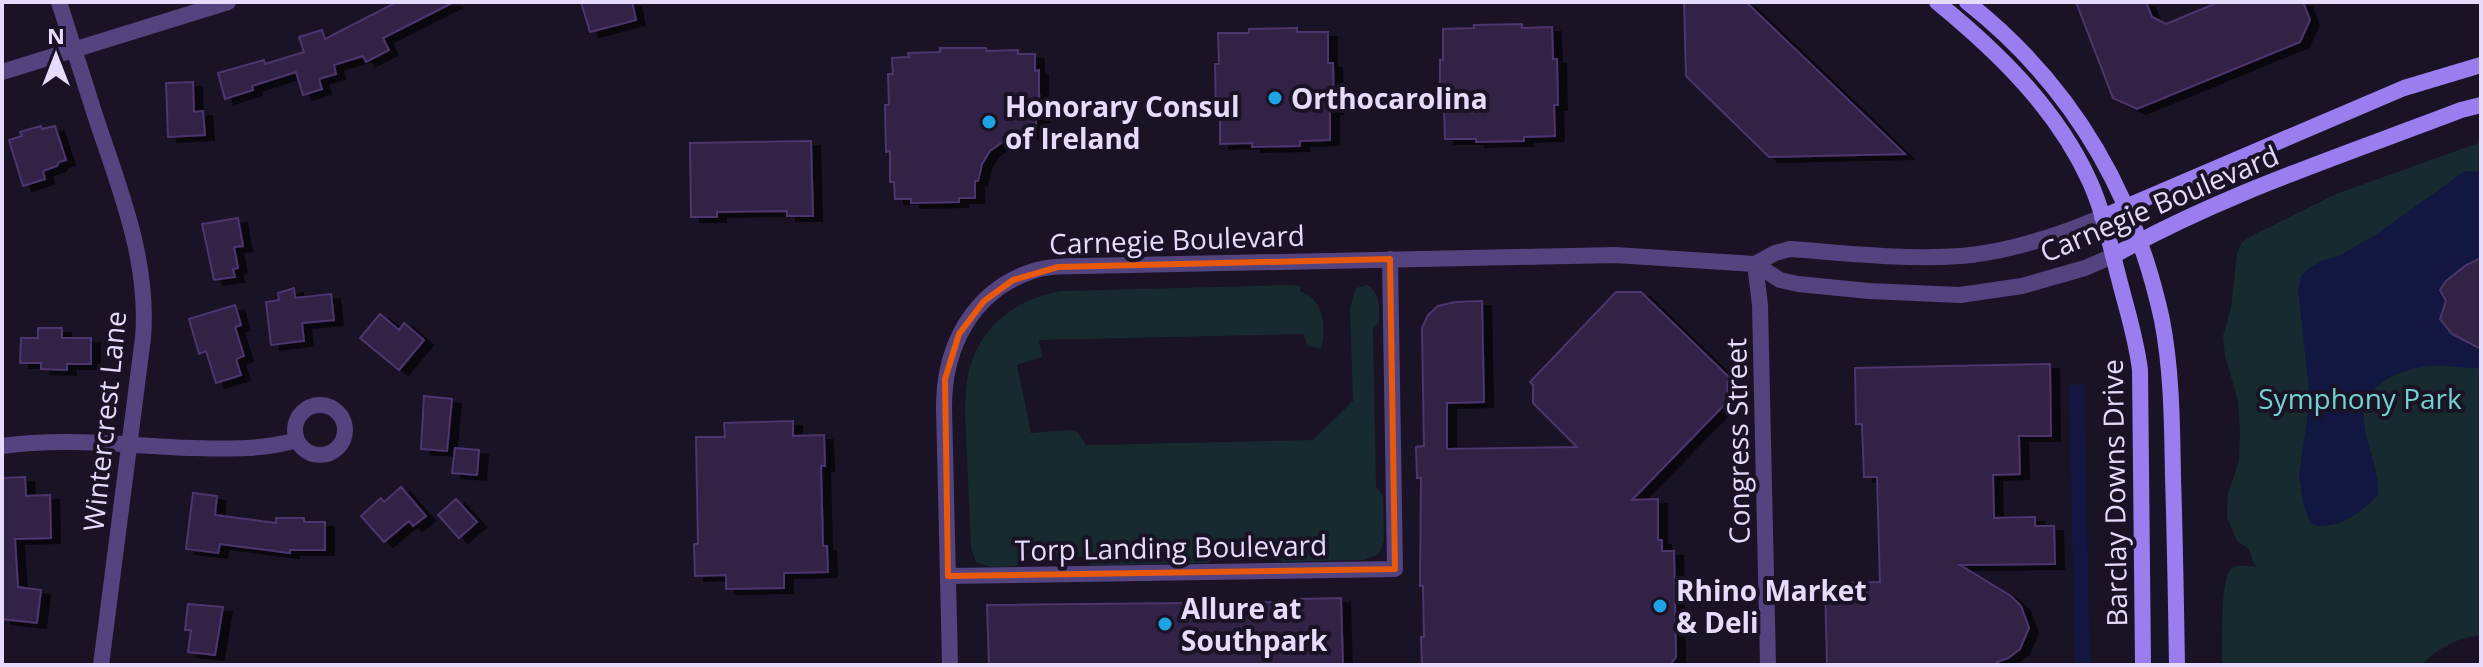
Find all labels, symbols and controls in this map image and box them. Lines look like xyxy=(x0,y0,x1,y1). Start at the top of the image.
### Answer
north arrow xyxy=(16,16,96,96)
text: N xyxy=(47,20,65,50)
place label: Orthocarolina xyxy=(1291,79,1488,117)
place label: Honorary Consul of Ireland xyxy=(1005,87,1240,157)
marker: Orthocarolina xyxy=(1266,89,1284,107)
marker: Honorary Consul of Ireland xyxy=(980,113,998,131)
street label: Carnegie Boulevard xyxy=(2034,136,2284,270)
street label: Carnegie Boulevard xyxy=(1049,216,1305,262)
street label: Wintercrest Lane xyxy=(74,309,134,533)
street label: Congress Street xyxy=(1716,338,1758,544)
street label: Barclay Downs Drive xyxy=(2093,359,2135,627)
park label: Symphony Park xyxy=(2258,379,2462,417)
street label: Torp Landing Boulevard xyxy=(1015,525,1327,569)
place label: Rhino Market & Deli xyxy=(1676,571,1867,641)
place label: Allure at Southpark xyxy=(1181,589,1328,659)
marker: Rhino Market & Deli xyxy=(1651,597,1669,615)
marker: Allure at Southpark xyxy=(1156,615,1174,633)

